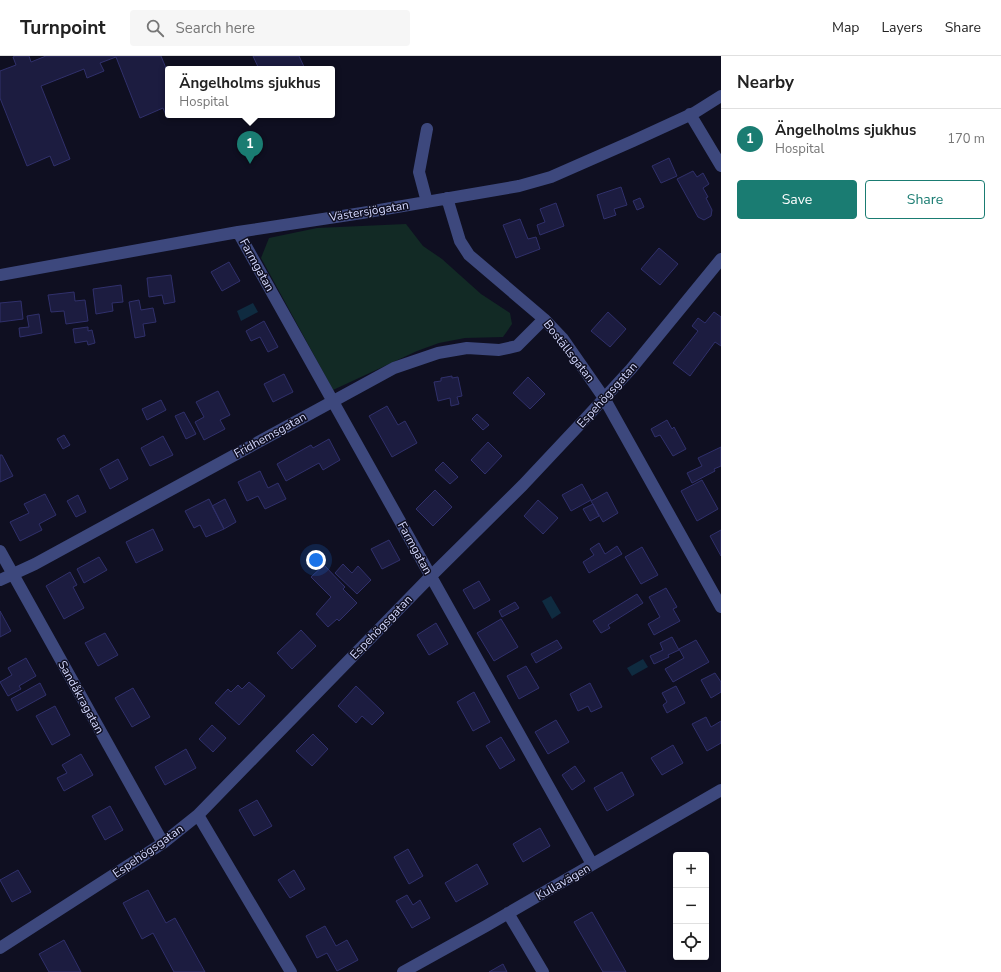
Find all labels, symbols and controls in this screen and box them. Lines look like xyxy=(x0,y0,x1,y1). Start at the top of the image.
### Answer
search box xyxy=(130,10,410,46)
text: Turnpoint xyxy=(20,15,106,41)
icon: search xyxy=(144,17,166,39)
text: Search here xyxy=(176,18,255,38)
text: Map xyxy=(832,18,859,37)
text: Layers xyxy=(881,18,923,37)
text: Share xyxy=(945,18,981,37)
popup xyxy=(165,66,335,118)
text: Nearby xyxy=(737,71,794,94)
text: Ängelholms sjukhus xyxy=(179,73,321,93)
text: Hospital xyxy=(179,93,229,111)
text: Ängelholms sjukhus xyxy=(775,120,916,140)
text: 1 xyxy=(746,130,754,148)
text: 170 m xyxy=(947,130,985,148)
pin: 1 xyxy=(237,131,263,164)
text: Hospital xyxy=(775,140,824,158)
button: Save xyxy=(737,180,857,219)
button: Share xyxy=(865,180,985,219)
street label: Västersjögatan xyxy=(327,197,410,225)
street label: Farmgatan xyxy=(236,236,278,294)
street label: Boställsgatan xyxy=(540,317,598,385)
street label: Espehögsgatan xyxy=(573,359,641,431)
street label: Fridhemsgatan xyxy=(231,408,309,462)
street label: Farmgatan xyxy=(394,519,436,577)
your location xyxy=(306,550,326,570)
street label: Espehögsgatan xyxy=(346,592,416,662)
street label: Sandåkragatan xyxy=(54,658,108,736)
street label: Espehögsgatan xyxy=(109,821,187,881)
map controls xyxy=(673,852,709,960)
button: + xyxy=(673,852,709,888)
street label: Kullavägen xyxy=(533,860,593,904)
button: − xyxy=(673,888,709,924)
button: locate xyxy=(673,924,709,960)

